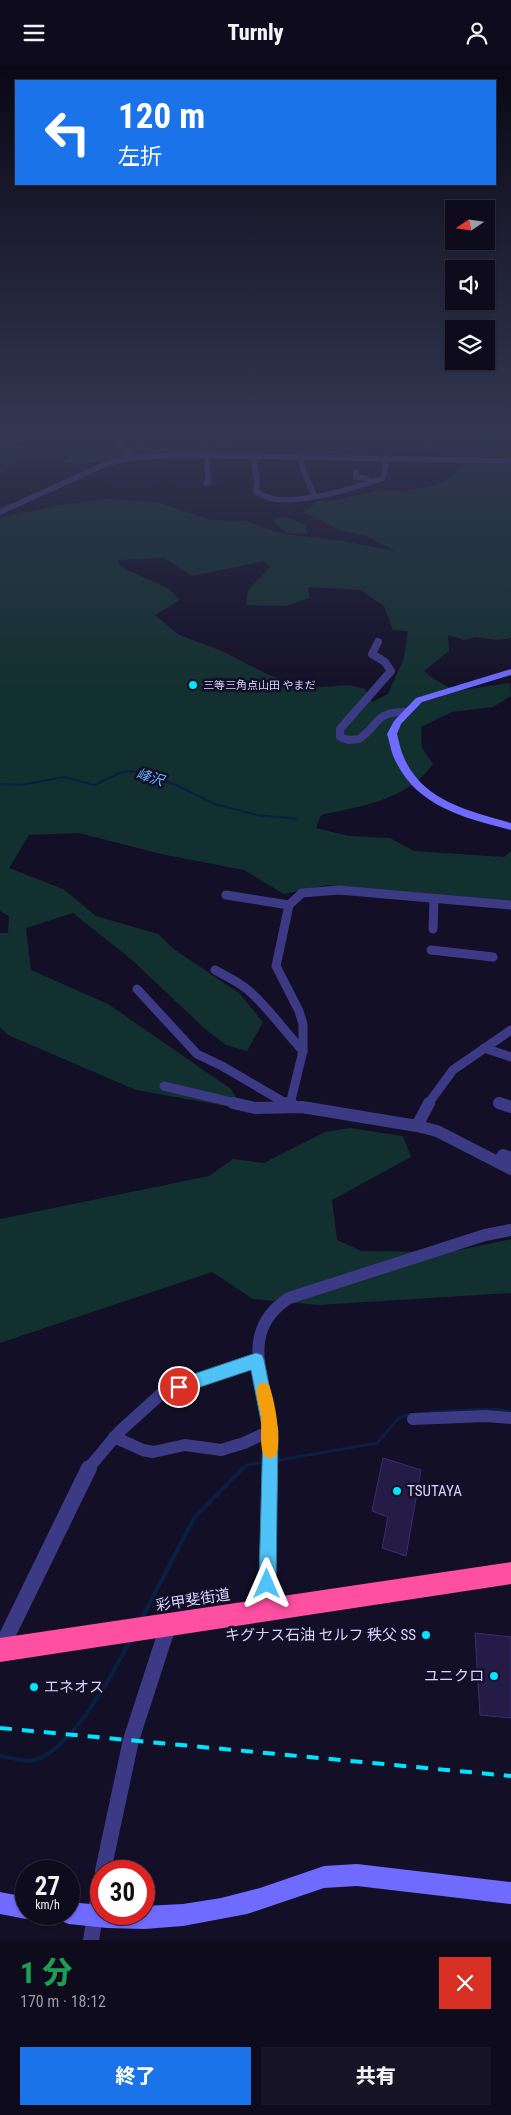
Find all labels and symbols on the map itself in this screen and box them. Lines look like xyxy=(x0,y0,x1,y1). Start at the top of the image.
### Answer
north arrow xyxy=(445,200,495,250)
marker: 三等三角点山田 やまだ xyxy=(187,679,199,691)
place label: 三等三角点山田 やまだ xyxy=(203,679,316,692)
water label: 峰沢 xyxy=(134,765,168,789)
pin xyxy=(158,1366,200,1408)
place label: TSUTAYA xyxy=(407,1482,462,1500)
marker: TSUTAYA xyxy=(391,1485,403,1497)
position arrow xyxy=(240,1557,292,1609)
street label: 彩甲斐街道 xyxy=(155,1585,231,1615)
place label: キグナス石油 セルフ 秩父 SS xyxy=(225,1626,416,1644)
marker: キグナス石油 セルフ 秩父 SS xyxy=(420,1629,432,1641)
place label: ユニクロ xyxy=(424,1667,484,1685)
marker: ユニクロ xyxy=(488,1670,500,1682)
place label: エネオス xyxy=(44,1678,104,1696)
marker: エネオス xyxy=(28,1681,40,1693)
speed limit sign: 30 xyxy=(90,1860,155,1925)

